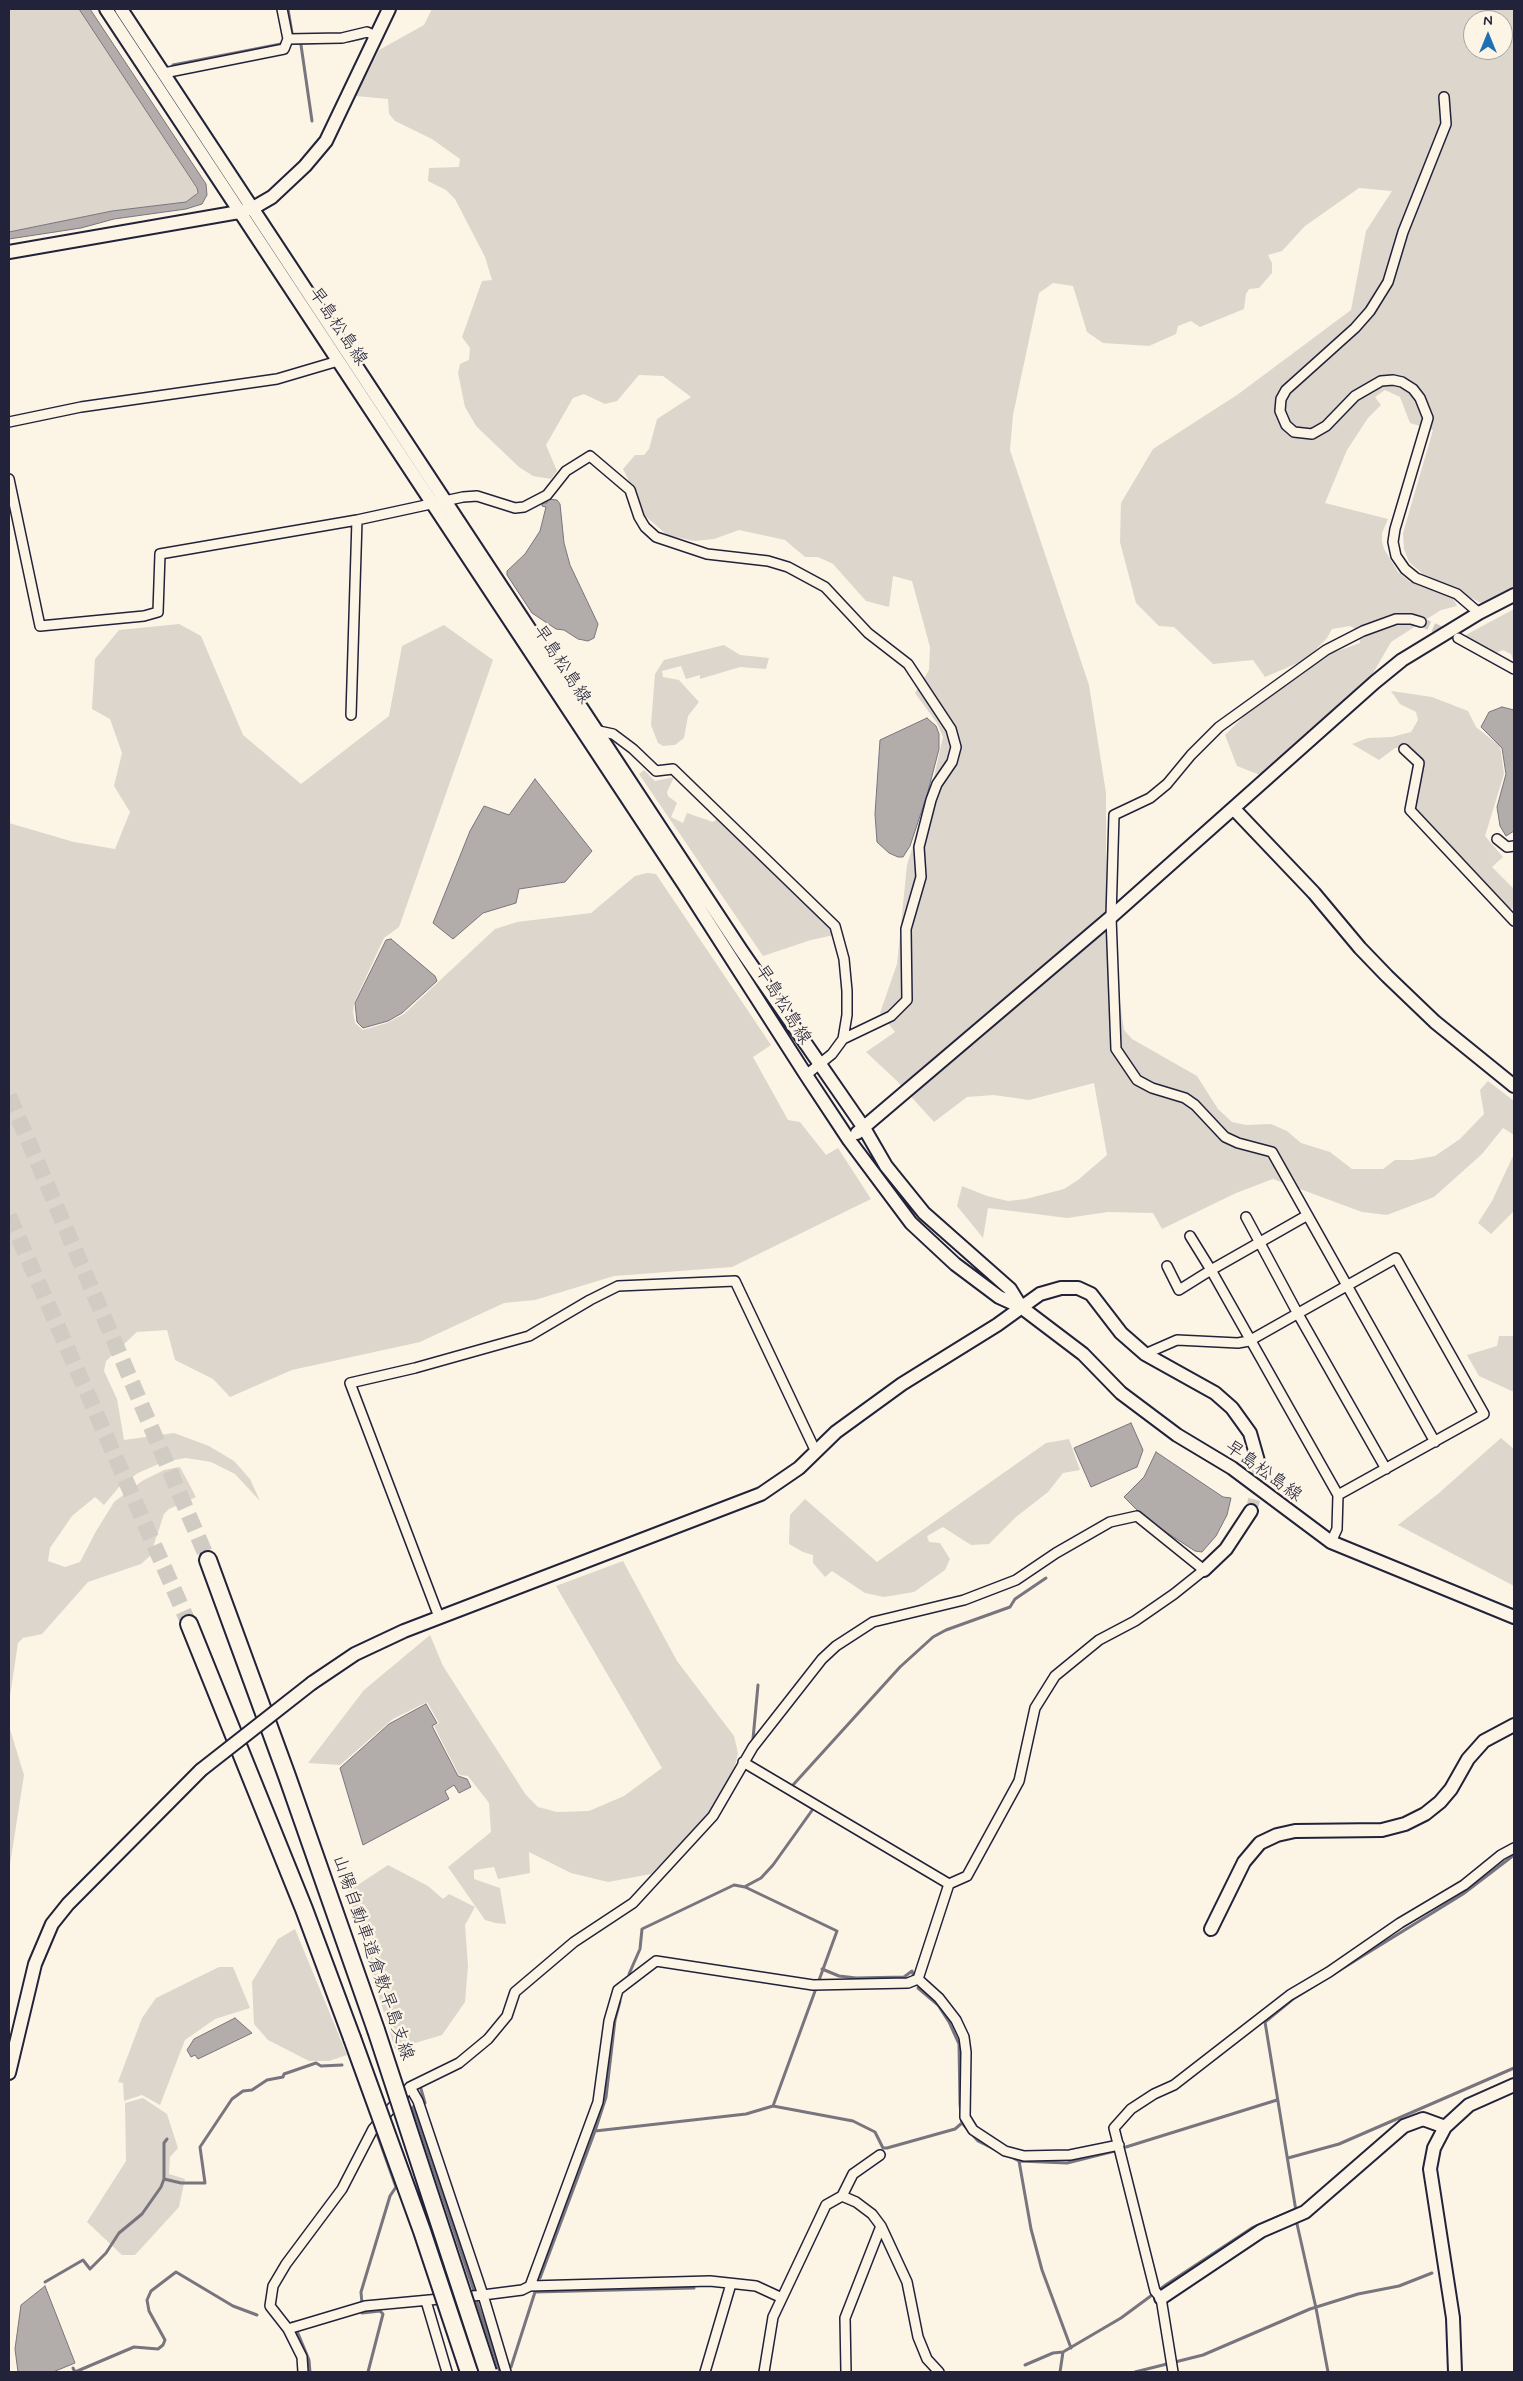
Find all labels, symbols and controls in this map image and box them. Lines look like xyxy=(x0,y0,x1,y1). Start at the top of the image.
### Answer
north arrow xyxy=(1463,10,1513,60)
text: N xyxy=(1483,12,1493,30)
street label: 早島松島線 xyxy=(303,284,371,370)
street label: 早島松島線 xyxy=(527,621,595,709)
street label: 早島松島線 xyxy=(749,961,815,1049)
street label: 早島松島線 xyxy=(1220,1437,1306,1507)
street label: 山陽自動車道倉敷早島支線 xyxy=(327,1852,417,2064)

